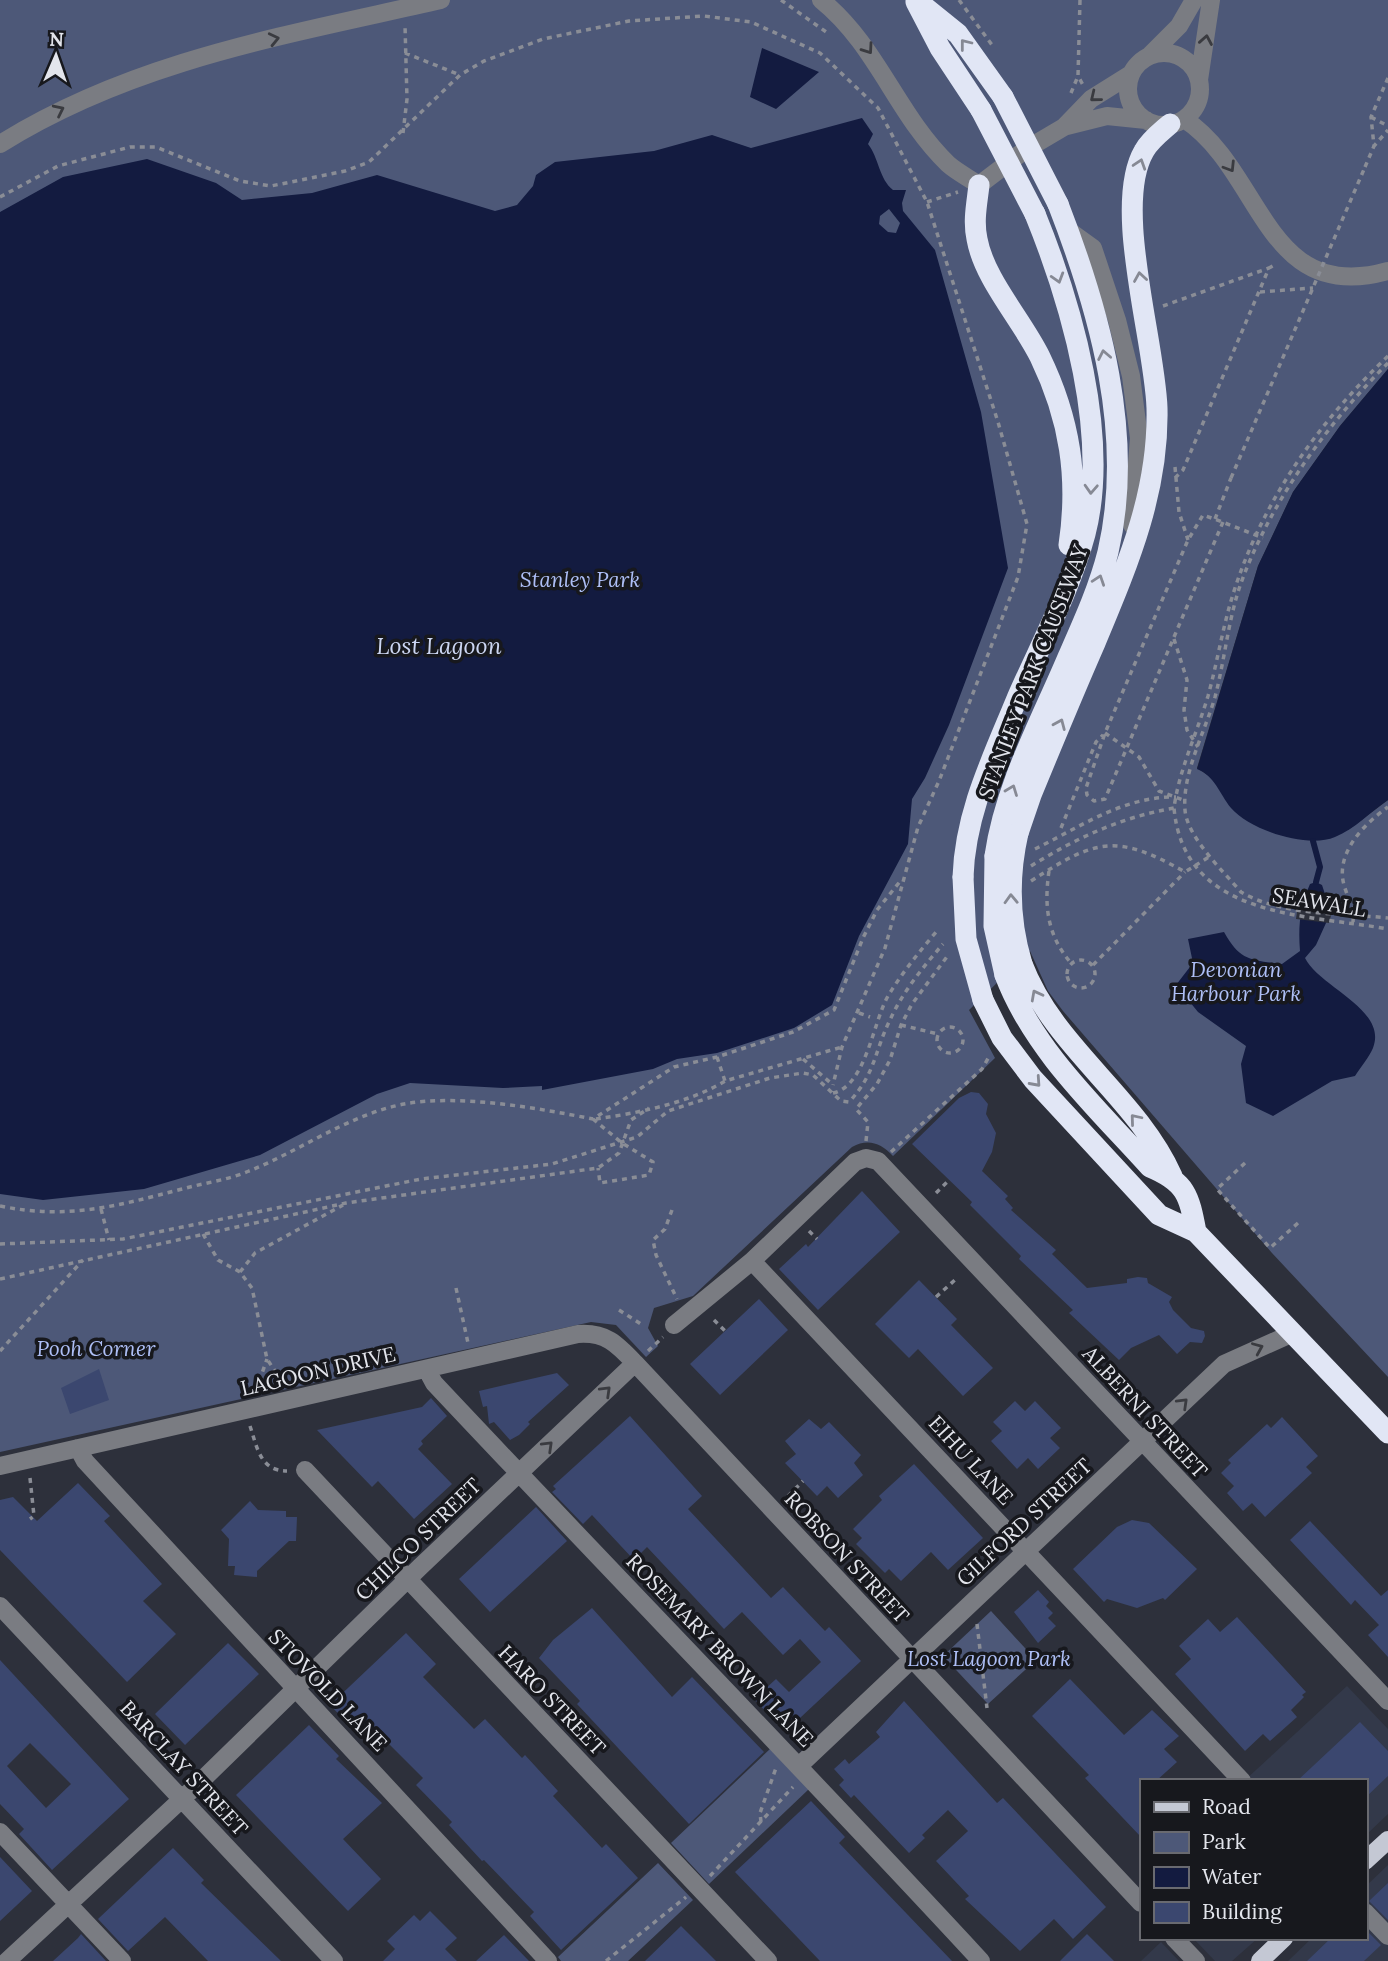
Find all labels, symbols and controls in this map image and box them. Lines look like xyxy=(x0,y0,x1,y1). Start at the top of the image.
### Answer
north arrow xyxy=(21,21,91,91)
text: N xyxy=(49,27,65,51)
one-way arrow xyxy=(268,33,280,48)
one-way arrow xyxy=(1198,34,1213,46)
one-way arrow xyxy=(960,39,973,51)
one-way arrow xyxy=(860,41,872,54)
one-way arrow xyxy=(1090,89,1102,102)
one-way arrow xyxy=(52,104,64,118)
one-way arrow xyxy=(1131,159,1146,171)
one-way arrow xyxy=(1222,160,1235,173)
one-way arrow xyxy=(1050,271,1064,284)
one-way arrow xyxy=(1133,271,1148,283)
one-way arrow xyxy=(1097,349,1112,361)
one-way arrow xyxy=(1084,484,1099,495)
street label: STANLEY PARK CAUSEWAY xyxy=(972,541,1094,803)
park label: Stanley Park xyxy=(520,566,640,593)
one-way arrow xyxy=(1091,574,1105,587)
water label: Lost Lagoon xyxy=(376,631,502,660)
one-way arrow xyxy=(1052,719,1066,731)
one-way arrow xyxy=(1004,785,1018,797)
street label: SEAWALL xyxy=(1270,881,1368,923)
one-way arrow xyxy=(1004,893,1019,904)
park label: Devonian Harbour Park xyxy=(1171,956,1301,1007)
one-way arrow xyxy=(1031,990,1044,1002)
one-way arrow xyxy=(1028,1074,1040,1087)
one-way arrow xyxy=(1131,1114,1144,1127)
park label: Pooh Corner xyxy=(36,1335,156,1362)
street label: LAGOON DRIVE xyxy=(238,1340,398,1402)
street label: ALBERNI STREET xyxy=(1076,1340,1213,1484)
one-way arrow xyxy=(1252,1343,1264,1357)
one-way arrow xyxy=(598,1387,610,1399)
one-way arrow xyxy=(1175,1399,1188,1412)
street label: EIHU LANE xyxy=(923,1410,1019,1510)
one-way arrow xyxy=(540,1442,553,1455)
street label: GILFORD STREET xyxy=(951,1452,1097,1592)
street label: CHILCO STREET xyxy=(349,1472,487,1606)
street label: ROBSON STREET xyxy=(779,1485,915,1629)
street label: ROSEMARY BROWN LANE xyxy=(620,1548,820,1752)
street label: STOVOLD LANE xyxy=(263,1623,393,1757)
street label: HARO STREET xyxy=(493,1639,611,1761)
park label: Lost Lagoon Park xyxy=(907,1645,1071,1672)
street label: BARCLAY STREET xyxy=(114,1695,254,1841)
legend xyxy=(1140,1779,1367,1940)
text: Road xyxy=(1202,1793,1251,1820)
text: Park xyxy=(1202,1828,1246,1855)
text: Water xyxy=(1202,1863,1261,1890)
text: Building xyxy=(1202,1898,1282,1925)

